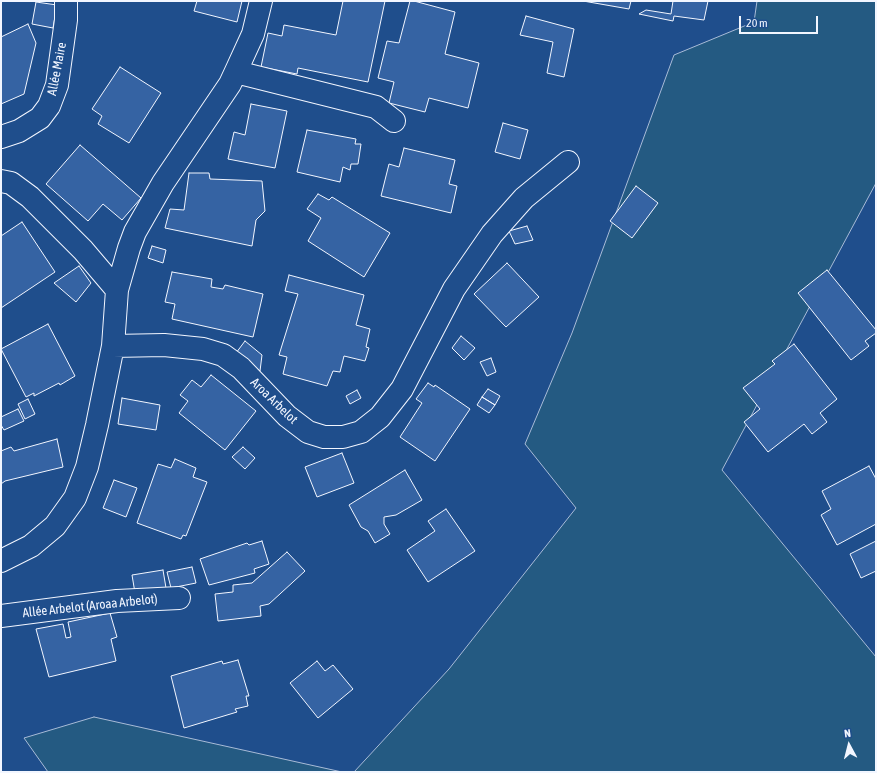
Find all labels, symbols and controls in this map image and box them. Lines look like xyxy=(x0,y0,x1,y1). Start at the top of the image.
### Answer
scale bar xyxy=(741,8,820,34)
text: 20 m xyxy=(746,16,768,30)
street label: Allée Maire xyxy=(44,41,70,97)
street label: Aroa Arbelot xyxy=(247,375,301,427)
street label: Allée Arbelot (Aroaa Arbelot) xyxy=(22,591,158,621)
north arrow xyxy=(829,725,869,765)
text: N xyxy=(844,727,851,739)

